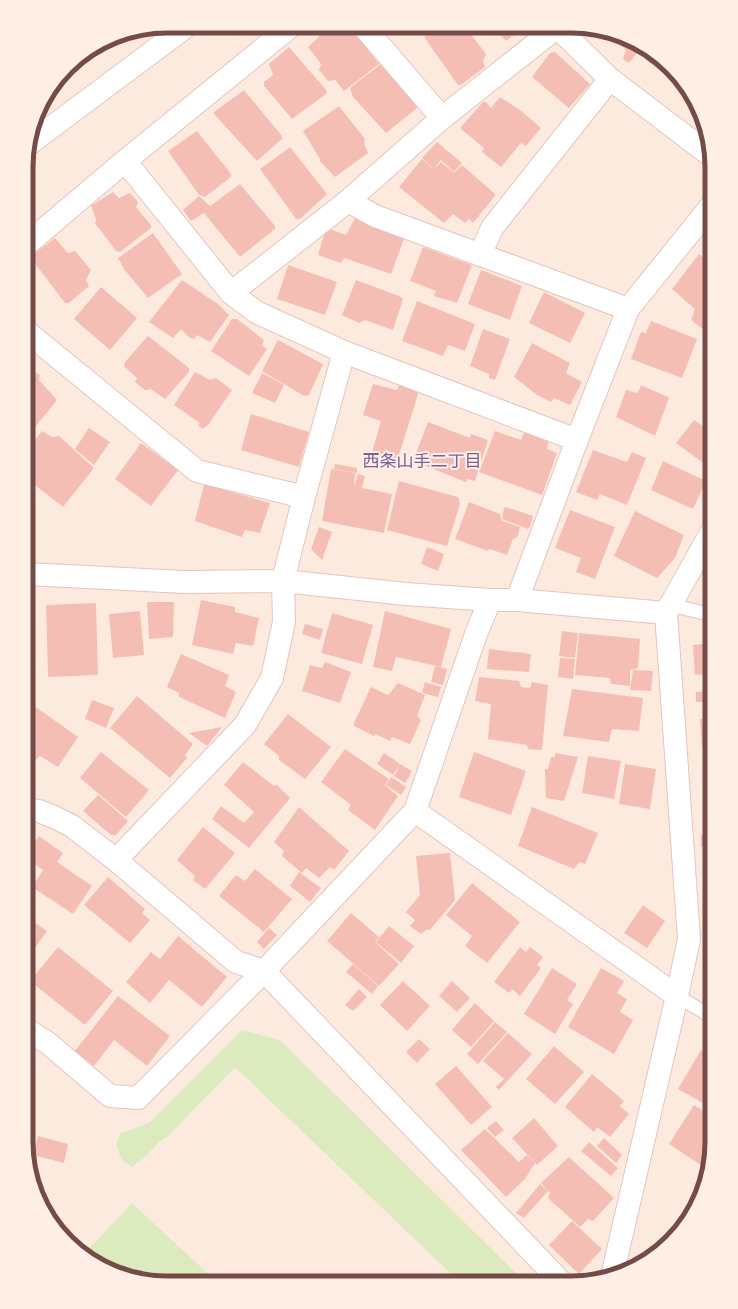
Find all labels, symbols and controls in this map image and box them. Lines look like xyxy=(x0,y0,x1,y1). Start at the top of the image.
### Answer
district label: 西条山手二丁目 xyxy=(363,449,482,473)

